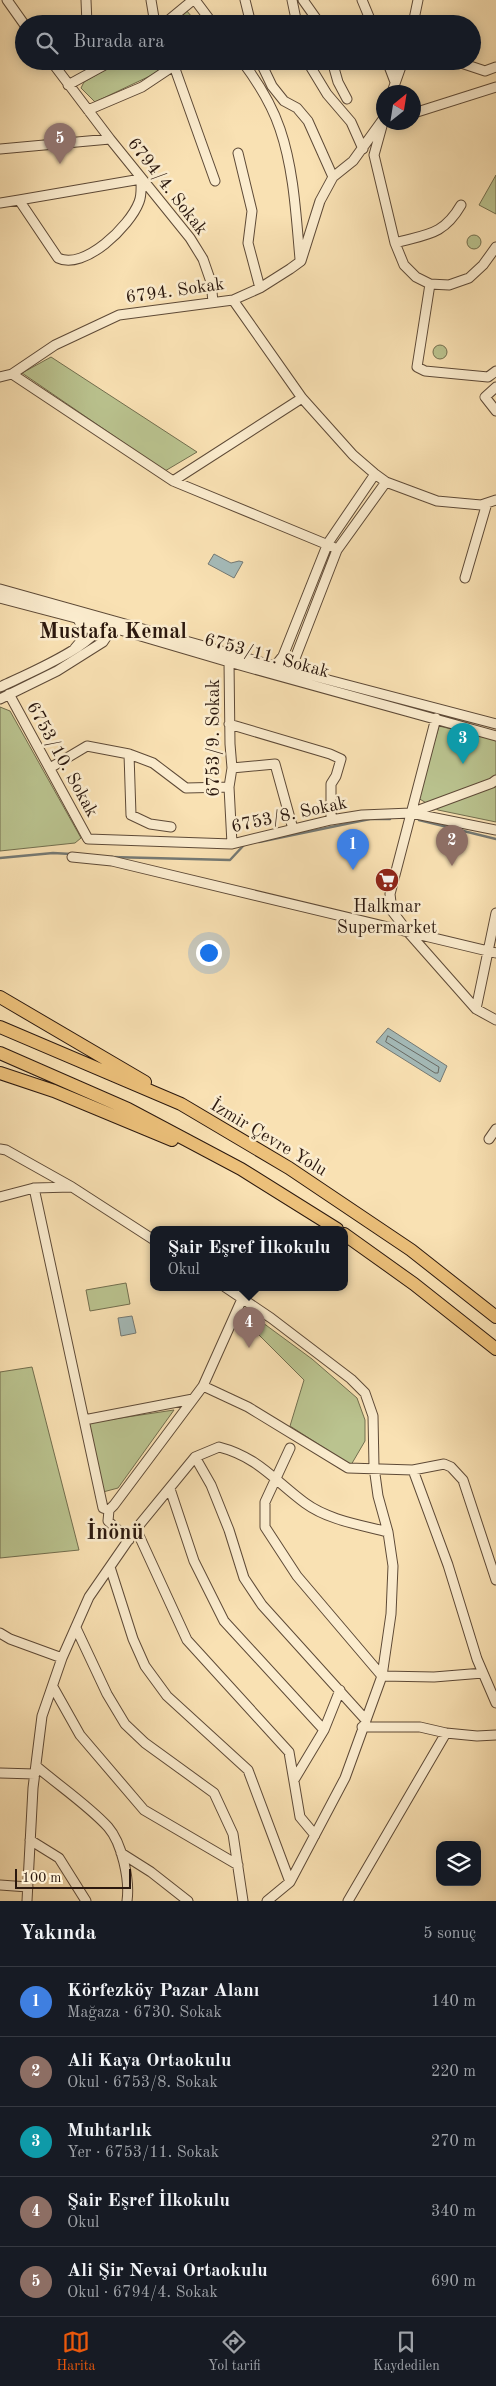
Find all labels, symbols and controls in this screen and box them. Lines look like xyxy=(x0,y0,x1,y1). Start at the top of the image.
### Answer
search box xyxy=(15,15,481,70)
icon: search xyxy=(33,29,61,57)
text: Burada ara xyxy=(73,33,165,52)
north arrow xyxy=(376,85,421,130)
pin: 5 xyxy=(44,123,76,164)
street label: 6794/4. Sokak xyxy=(124,135,211,239)
street label: 6794. Sokak xyxy=(125,275,226,307)
district label: Mustafa Kemal xyxy=(39,621,187,643)
street label: 6753/11. Sokak xyxy=(202,631,331,681)
street label: 6753/9. Sokak xyxy=(205,679,223,797)
street label: 6753/10. Sokak xyxy=(23,699,101,820)
pin: 3 xyxy=(447,723,479,764)
street label: 6753/8. Sokak xyxy=(230,794,349,836)
pin: 2 xyxy=(436,825,468,866)
pin: 1 xyxy=(337,829,369,870)
supermarket icon: Halkmar Supermarket xyxy=(374,867,400,893)
place label: Halkmar Supermarket xyxy=(337,898,437,937)
your location xyxy=(196,940,222,966)
street label: İzmir Çevre Yolu xyxy=(207,1093,332,1180)
popup xyxy=(150,1226,348,1291)
text: Şair Eşref İlkokulu xyxy=(168,1239,330,1258)
text: Okul xyxy=(168,1262,200,1278)
pin: 4 xyxy=(233,1307,265,1348)
district label: İnönü xyxy=(86,1518,144,1544)
map controls xyxy=(436,1841,481,1886)
button: layers xyxy=(436,1841,481,1886)
scale bar xyxy=(15,1866,131,1889)
text: 100 m xyxy=(22,1871,61,1885)
text: Yakında xyxy=(20,1923,96,1944)
text: 5 sonuç xyxy=(423,1926,476,1942)
text: Körfezköy Pazar Alanı xyxy=(67,1982,259,2001)
text: 1 xyxy=(31,1994,41,2010)
text: 140 m xyxy=(431,1994,476,2010)
text: Mağaza · 6730. Sokak xyxy=(67,2005,222,2021)
text: Ali Kaya Ortaokulu xyxy=(67,2052,231,2071)
text: 2 xyxy=(31,2064,41,2080)
text: 220 m xyxy=(431,2064,476,2080)
text: Okul · 6753/8. Sokak xyxy=(67,2075,218,2091)
text: Muhtarlık xyxy=(67,2122,152,2141)
text: 3 xyxy=(31,2134,41,2150)
text: 270 m xyxy=(431,2134,476,2150)
text: Yer · 6753/11. Sokak xyxy=(67,2145,219,2161)
text: Şair Eşref İlkokulu xyxy=(67,2192,230,2211)
text: 4 xyxy=(31,2204,41,2220)
text: 340 m xyxy=(431,2204,476,2220)
text: Okul xyxy=(67,2215,99,2231)
text: Ali Şir Nevai Ortaokulu xyxy=(67,2262,268,2281)
text: 5 xyxy=(31,2274,41,2290)
text: 690 m xyxy=(431,2274,476,2290)
text: Okul · 6794/4. Sokak xyxy=(67,2285,218,2301)
tab: Harita xyxy=(56,2328,96,2375)
tab: Yol tarifi xyxy=(208,2328,261,2375)
tab: Kaydedilen xyxy=(373,2328,440,2375)

